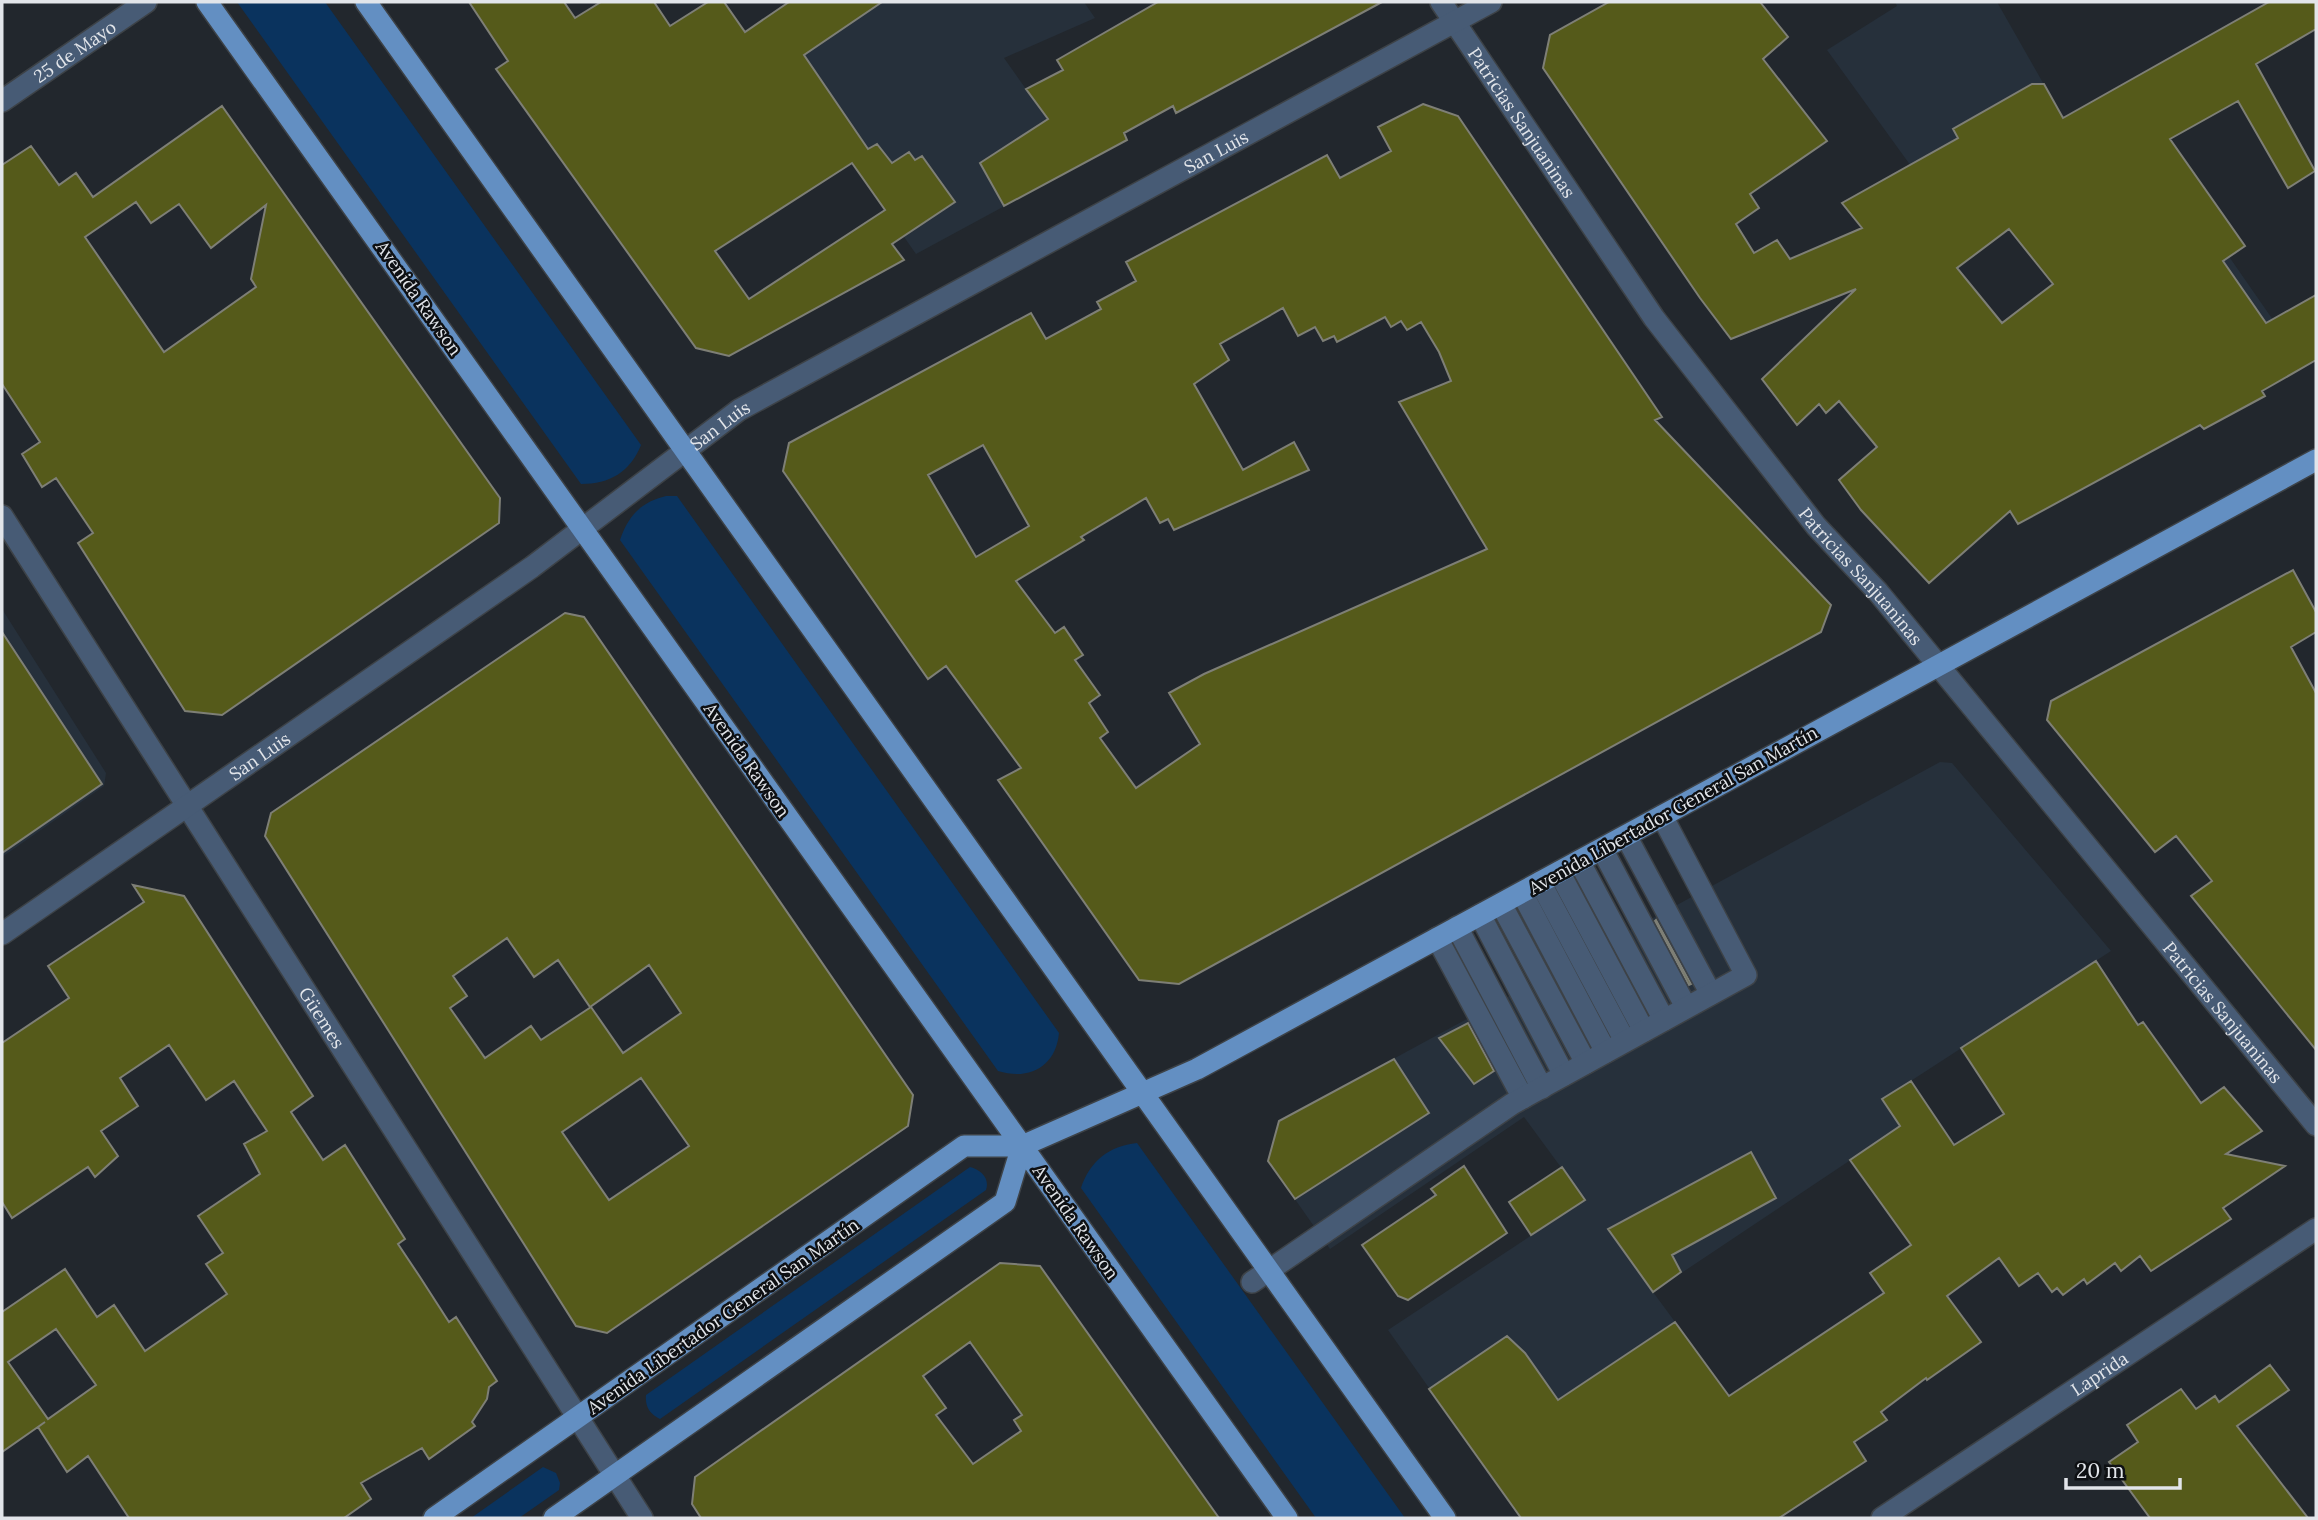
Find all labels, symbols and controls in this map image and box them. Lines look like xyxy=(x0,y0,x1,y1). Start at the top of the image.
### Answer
street label: 25 de Mayo xyxy=(29,15,120,88)
street label: Patricias Sanjuaninas xyxy=(1463,43,1581,202)
street label: San Luis xyxy=(1180,125,1252,178)
street label: Avenida Rawson xyxy=(370,235,467,360)
street label: San Luis xyxy=(685,395,754,455)
street label: Patricias Sanjuaninas xyxy=(1794,502,1928,649)
street label: Avenida Rawson xyxy=(698,697,795,822)
street label: Avenida Libertador General San Martín xyxy=(1524,721,1821,900)
street label: San Luis xyxy=(224,727,295,785)
street label: Patricias Sanjuaninas xyxy=(2158,937,2288,1088)
street label: Güemes xyxy=(294,982,350,1052)
street label: Avenida Rawson xyxy=(1027,1159,1124,1284)
street label: Avenida Libertador General San Martín xyxy=(582,1213,863,1420)
street label: Laprida xyxy=(2066,1346,2132,1401)
scale bar xyxy=(2066,1446,2180,1490)
text: 20 m xyxy=(2076,1457,2125,1484)

